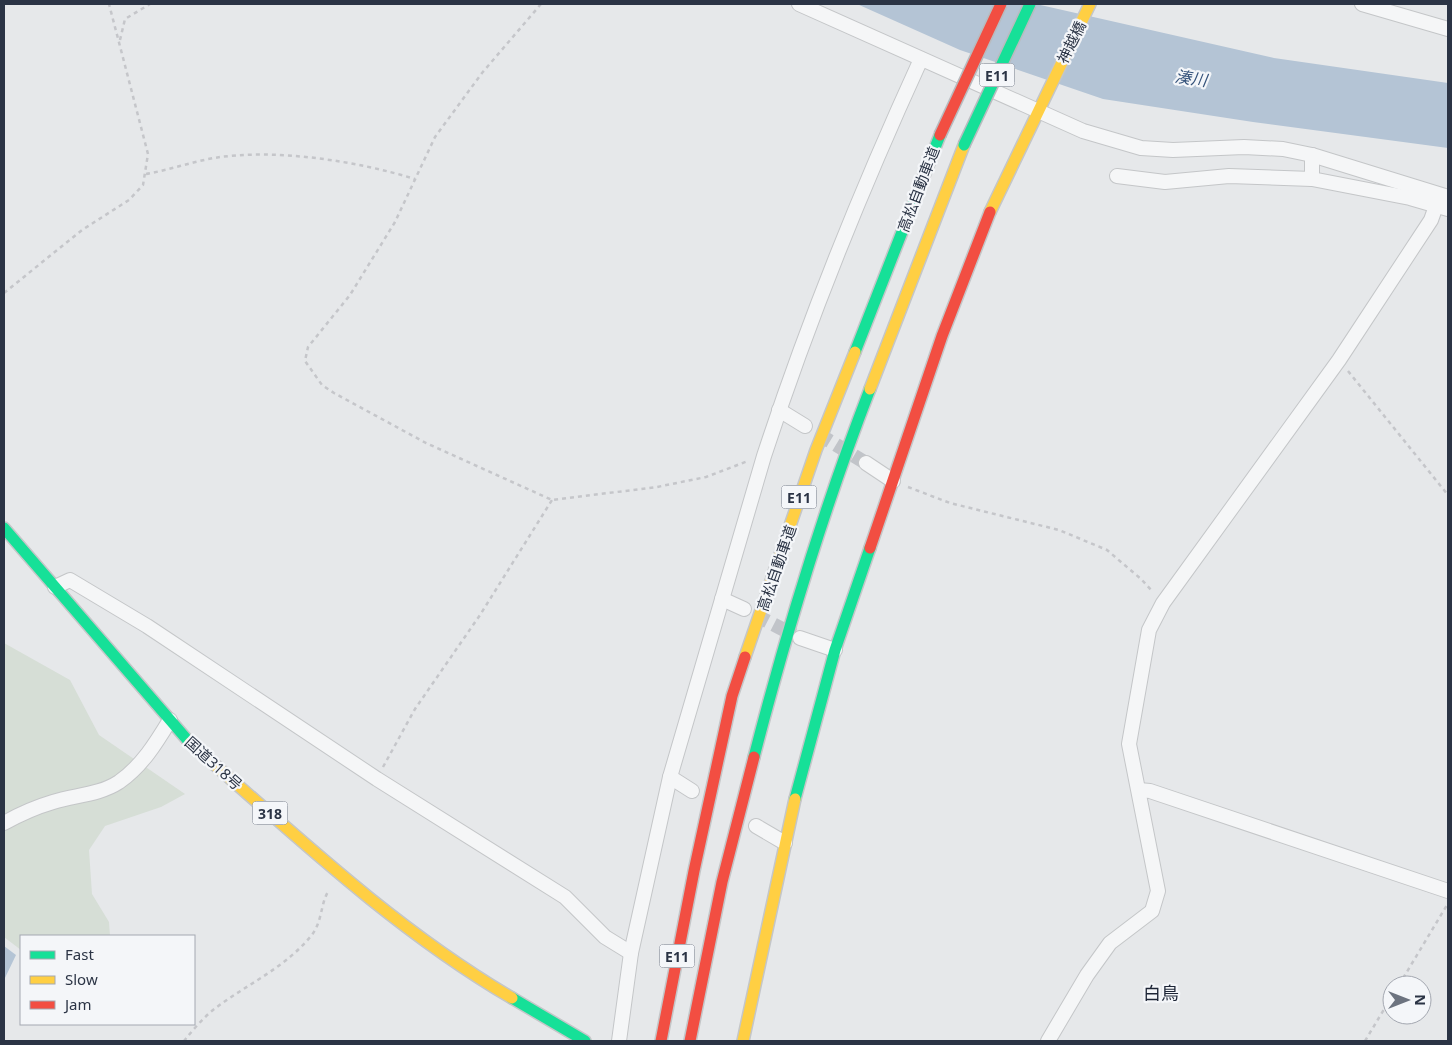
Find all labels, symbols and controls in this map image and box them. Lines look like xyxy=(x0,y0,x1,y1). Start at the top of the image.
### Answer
street label: 神越橋 xyxy=(1052,17,1090,67)
road number: E11 xyxy=(980,64,1014,86)
water label: 湊川 xyxy=(1174,65,1210,91)
street label: 高松自動車道 xyxy=(893,143,943,235)
road number: E11 xyxy=(782,486,816,508)
street label: 高松自動車道 xyxy=(752,522,800,614)
street label: 国道318号 xyxy=(181,732,247,794)
road number: 318 xyxy=(252,801,288,824)
legend xyxy=(20,935,195,1025)
text: Fast xyxy=(65,944,94,964)
road number: E11 xyxy=(660,944,694,968)
text: Slow xyxy=(65,969,98,989)
north arrow xyxy=(1382,975,1432,1025)
district label: 白鳥 xyxy=(1143,981,1179,1005)
text: Jam xyxy=(63,994,92,1014)
text: N xyxy=(1411,994,1430,1006)

